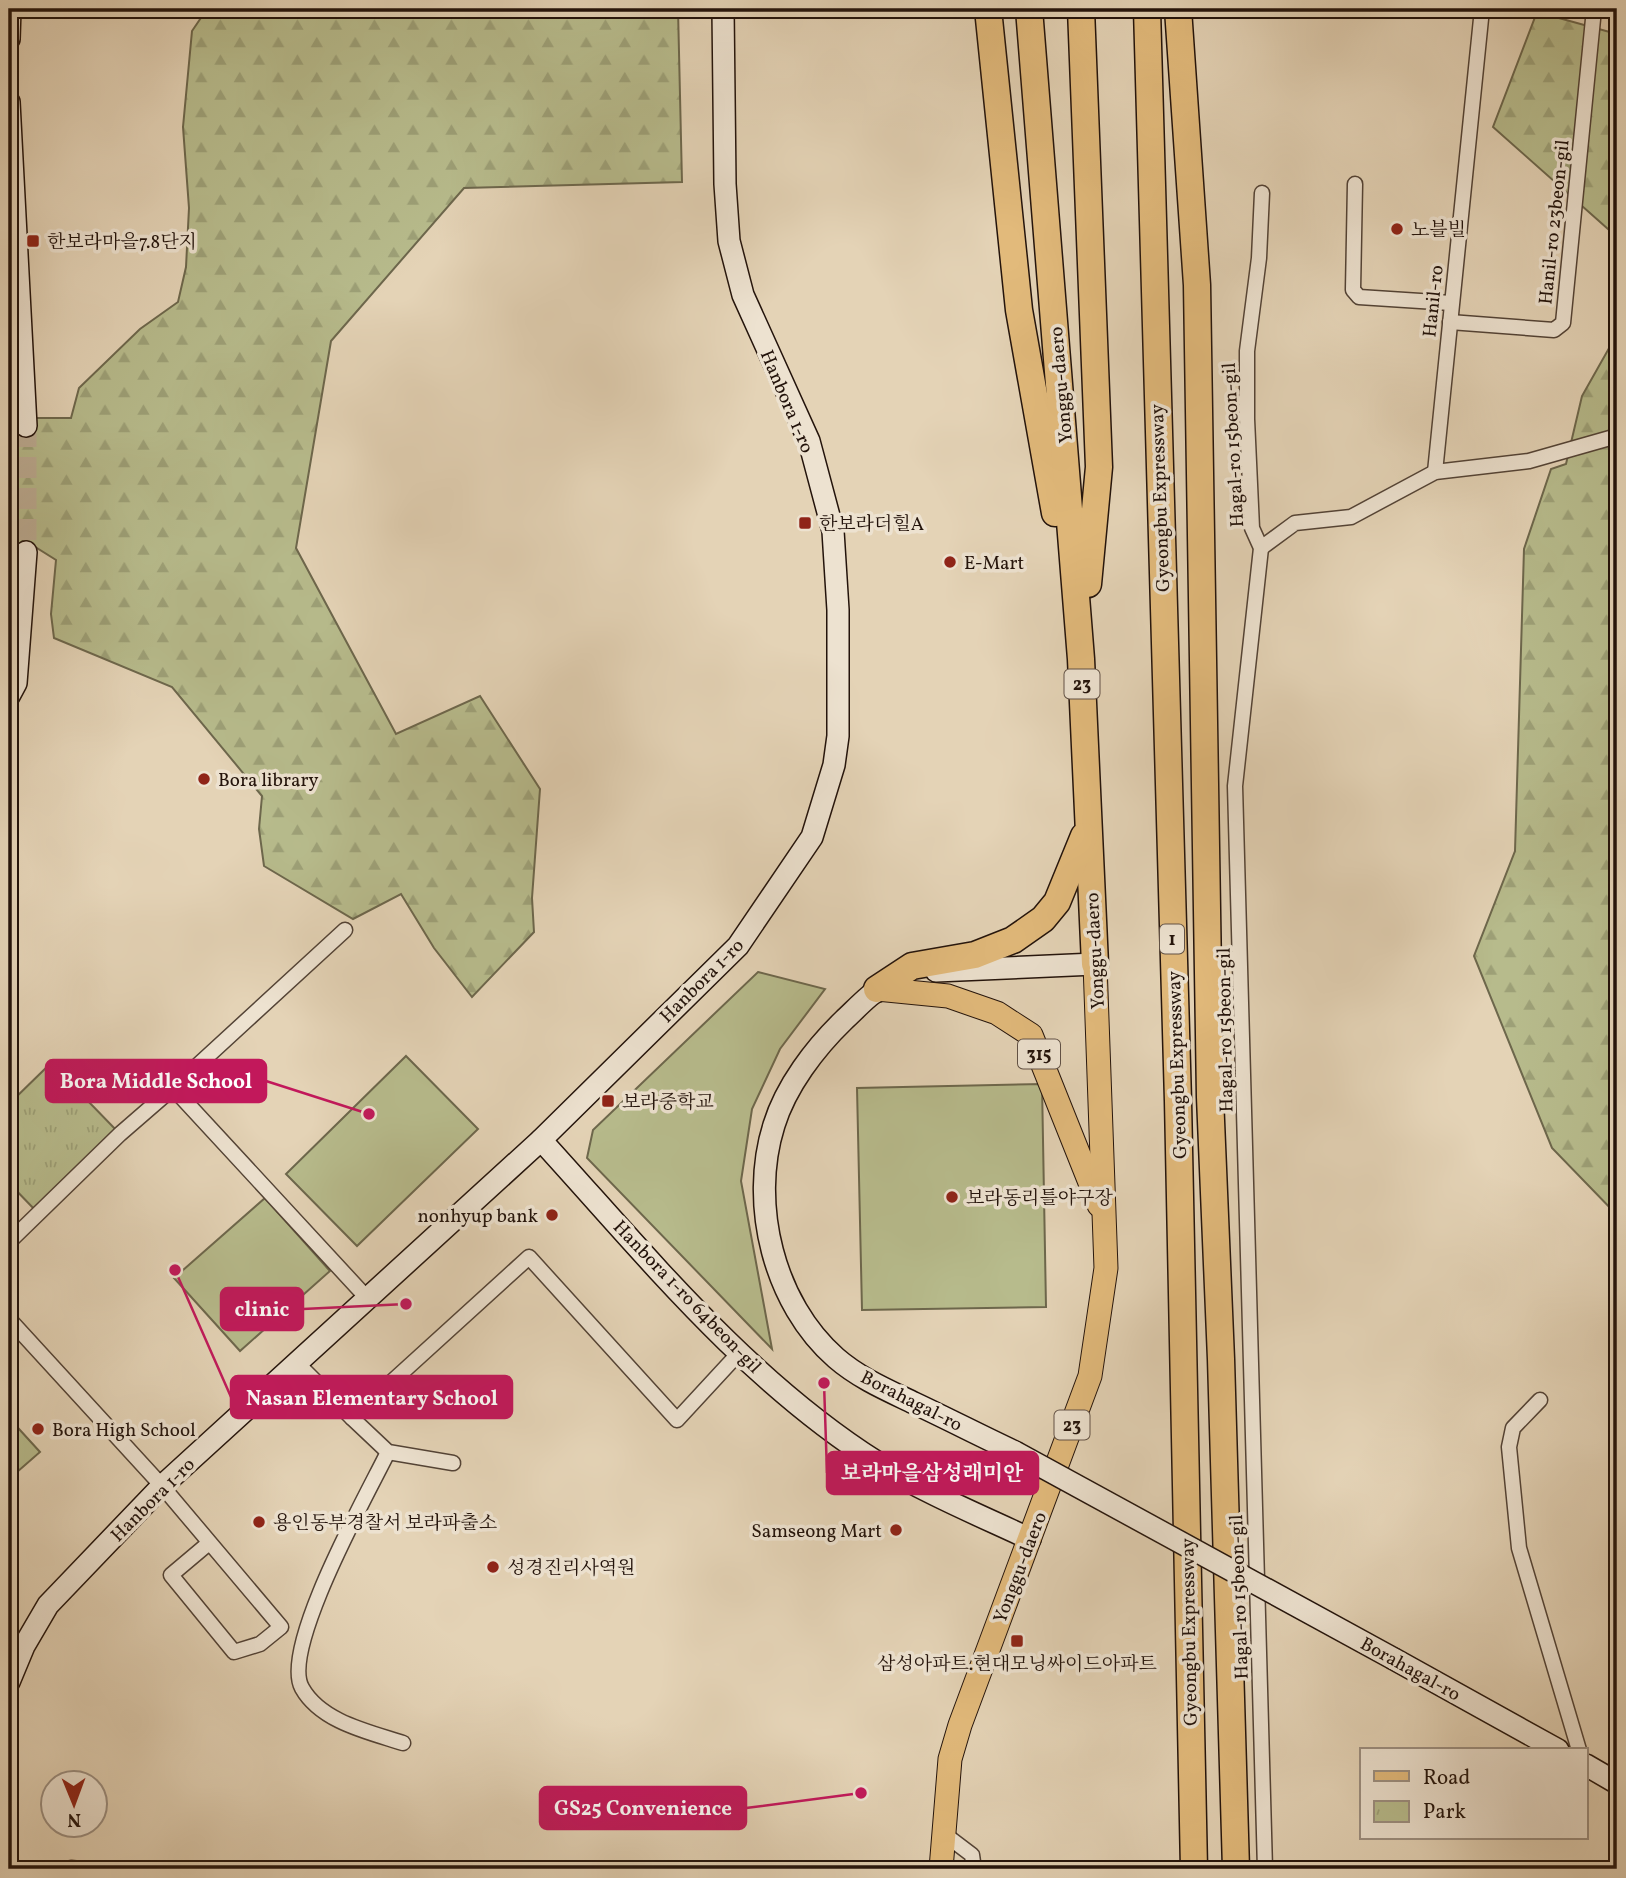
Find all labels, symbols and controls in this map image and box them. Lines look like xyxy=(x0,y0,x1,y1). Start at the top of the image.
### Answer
street label: Hanil-ro 23beon-gil xyxy=(1533,138,1577,306)
place label: 노블빌 xyxy=(1411,218,1466,244)
marker: 노블빌 xyxy=(1389,221,1405,237)
place label: 한보라마을7.8단지 xyxy=(47,230,197,256)
marker: 한보라마을7.8단지 xyxy=(25,233,41,249)
street label: Hanil-ro xyxy=(1417,264,1451,339)
street label: Yonggu-daero xyxy=(1044,325,1080,444)
street label: Hanbora 1-ro xyxy=(753,346,820,457)
street label: Hagal-ro 15beon-gil xyxy=(1217,362,1251,528)
street label: Gyeongbu Expressway xyxy=(1145,404,1177,592)
place label: 한보라더힐A xyxy=(819,512,924,538)
marker: 한보라더힐A xyxy=(797,515,813,531)
place label: E-Mart xyxy=(964,551,1025,577)
marker: E-Mart xyxy=(942,554,958,570)
road number: 23 xyxy=(1064,670,1100,698)
place label: Bora library xyxy=(218,768,319,794)
marker: Bora library xyxy=(196,771,212,787)
street label: Yonggu-daero xyxy=(1080,892,1112,1010)
road number: 1 xyxy=(1160,924,1184,954)
street label: Hanbora 1-ro xyxy=(654,933,750,1029)
street label: Hagal-ro 15beon-gil xyxy=(1212,947,1240,1113)
street label: Gyeongbu Expressway xyxy=(1162,971,1194,1159)
road number: 315 xyxy=(1018,1040,1060,1069)
callout: Bora Middle School xyxy=(46,1060,266,1102)
text: Bora Middle School xyxy=(60,1068,252,1097)
place label: 보라중학교 xyxy=(622,1090,714,1116)
marker: 보라중학교 xyxy=(600,1093,616,1109)
place label: 보라동리틀야구장 xyxy=(966,1186,1113,1212)
marker: 보라동리틀야구장 xyxy=(944,1189,960,1205)
place label: nonhyup bank xyxy=(417,1204,538,1230)
marker: nonhyup bank xyxy=(544,1207,560,1223)
street label: Hanbora 1-ro 64beon-gil xyxy=(606,1215,767,1380)
callout: clinic xyxy=(221,1288,303,1330)
text: clinic xyxy=(235,1296,290,1325)
street label: Borahagal-ro xyxy=(856,1365,966,1439)
callout: Nasan Elementary School xyxy=(231,1376,512,1418)
text: Nasan Elementary School xyxy=(246,1385,498,1414)
road number: 23 xyxy=(1054,1410,1090,1440)
place label: Bora High School xyxy=(52,1418,196,1444)
marker: Bora High School xyxy=(30,1421,46,1437)
street label: Hanbora 1-ro xyxy=(105,1452,201,1548)
callout: 보라마을삼성래미안 xyxy=(827,1452,1038,1494)
text: 보라마을삼성래미안 xyxy=(841,1460,1024,1489)
street label: Yonggu-daero xyxy=(988,1508,1054,1627)
place label: 용인동부경찰서 보라파출소 xyxy=(273,1511,497,1537)
marker: 용인동부경찰서 보라파출소 xyxy=(251,1514,267,1530)
street label: Hagal-ro 15beon-gil xyxy=(1224,1514,1256,1680)
place label: Samseong Mart xyxy=(751,1519,882,1545)
marker: Samseong Mart xyxy=(888,1522,904,1538)
street label: Gyeongbu Expressway xyxy=(1175,1538,1205,1726)
place label: 성경진리사역원 xyxy=(507,1556,635,1582)
marker: 성경진리사역원 xyxy=(485,1559,501,1575)
street label: Borahagal-ro xyxy=(1355,1631,1465,1708)
marker: 삼성아파트.현대모닝싸이드아파트 xyxy=(1009,1633,1025,1649)
place label: 삼성아파트.현대모닝싸이드아파트 xyxy=(877,1652,1157,1678)
legend xyxy=(1360,1748,1588,1840)
text: Road xyxy=(1423,1764,1470,1793)
north arrow xyxy=(38,1770,108,1840)
callout: GS25 Convenience xyxy=(540,1787,746,1829)
text: GS25 Convenience xyxy=(554,1795,732,1824)
text: Park xyxy=(1423,1798,1466,1827)
text: N xyxy=(67,1806,81,1832)

